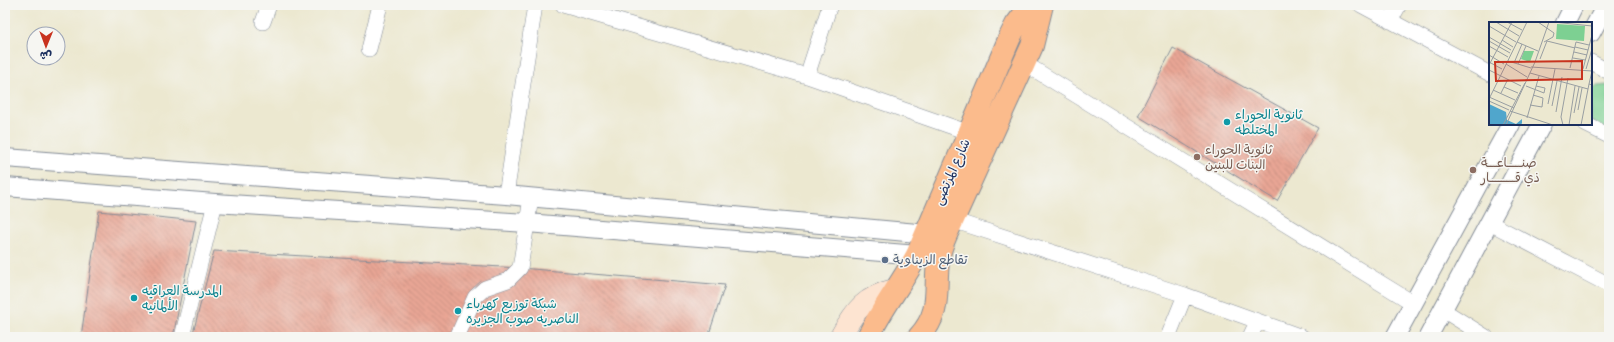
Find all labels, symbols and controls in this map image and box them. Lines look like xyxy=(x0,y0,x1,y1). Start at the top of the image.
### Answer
inset map xyxy=(1489,22,1592,125)
north arrow xyxy=(26,26,66,66)
text: ش xyxy=(40,49,52,62)
place label: ثانوية الحوراء المختلطه xyxy=(1235,107,1304,138)
marker: ثانوية الحوراء المختلطه xyxy=(1222,117,1232,127)
street label: شارع المرتضى xyxy=(930,136,975,208)
place label: ثانوية الحوراء البنات للبنين xyxy=(1205,142,1274,173)
marker: ثانوية الحوراء البنات للبنين xyxy=(1192,152,1202,162)
place label: صنـــــاعـــة ذي قـــــــــار xyxy=(1480,155,1540,187)
marker: صنـــــاعـــة ذي قـــــــــار xyxy=(1468,165,1478,175)
place label: تقاطع الزيناوية xyxy=(893,252,968,270)
marker: تقاطع الزيناوية xyxy=(880,255,890,265)
place label: المدرسة العراقيه الألمانيه xyxy=(142,283,222,314)
marker: المدرسة العراقيه الألمانيه xyxy=(129,293,139,303)
place label: شبكة توزيع كهرباء الناصريه صوب الجزيره xyxy=(466,296,579,327)
marker: شبكة توزيع كهرباء الناصريه صوب الجزيره xyxy=(453,306,463,316)

